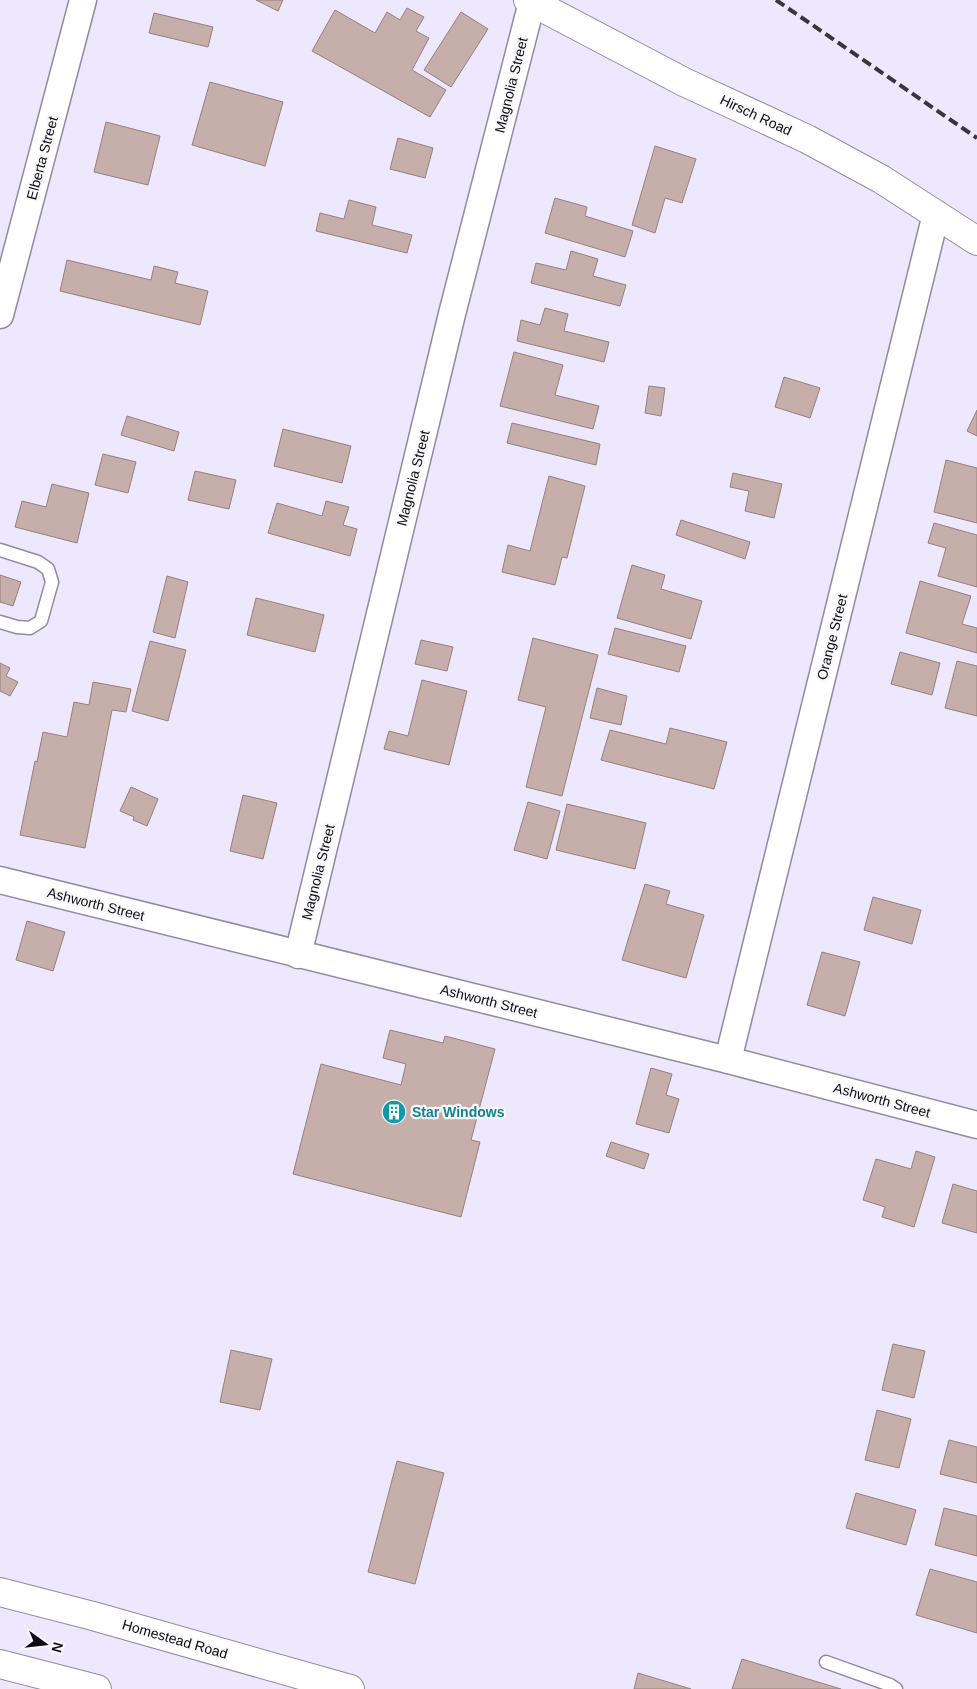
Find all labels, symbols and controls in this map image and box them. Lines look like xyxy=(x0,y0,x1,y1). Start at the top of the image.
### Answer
street label: Magnolia Street xyxy=(491,35,531,135)
street label: Hirsch Road xyxy=(718,91,794,139)
street label: Elberta Street xyxy=(23,114,61,201)
street label: Magnolia Street xyxy=(393,428,433,528)
street label: Orange Street xyxy=(814,592,850,682)
street label: Magnolia Street xyxy=(298,822,338,922)
street label: Ashworth Street xyxy=(46,884,146,924)
street label: Ashworth Street xyxy=(439,981,539,1021)
street label: Ashworth Street xyxy=(832,1079,932,1121)
building icon: Star Windows xyxy=(381,1099,407,1125)
place label: Star Windows xyxy=(412,1104,505,1120)
street label: Homestead Road xyxy=(120,1616,230,1662)
north arrow xyxy=(20,1619,70,1669)
text: N xyxy=(49,1640,67,1654)

